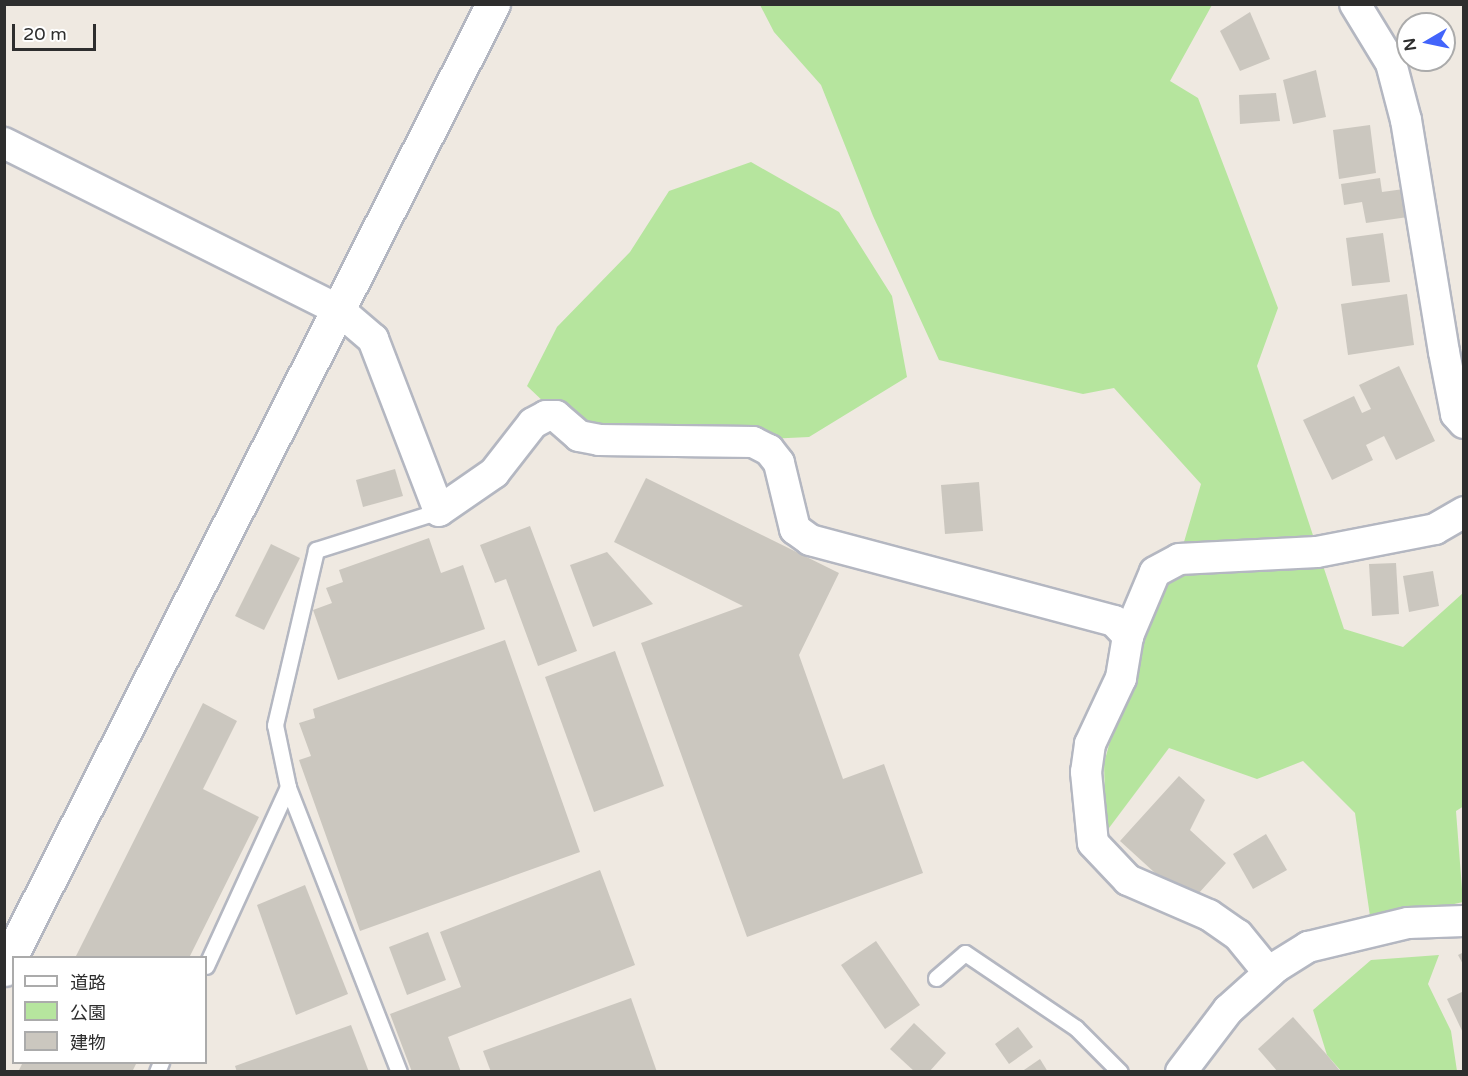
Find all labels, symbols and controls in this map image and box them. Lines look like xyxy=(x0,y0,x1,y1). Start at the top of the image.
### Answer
scale bar xyxy=(15,12,99,50)
north arrow xyxy=(1396,12,1456,72)
text: 20 m xyxy=(23,23,67,45)
text: N xyxy=(1399,37,1421,52)
legend xyxy=(12,956,207,1064)
text: 道路 xyxy=(70,972,106,994)
text: 公園 xyxy=(70,1002,106,1024)
text: 建物 xyxy=(70,1032,106,1054)

